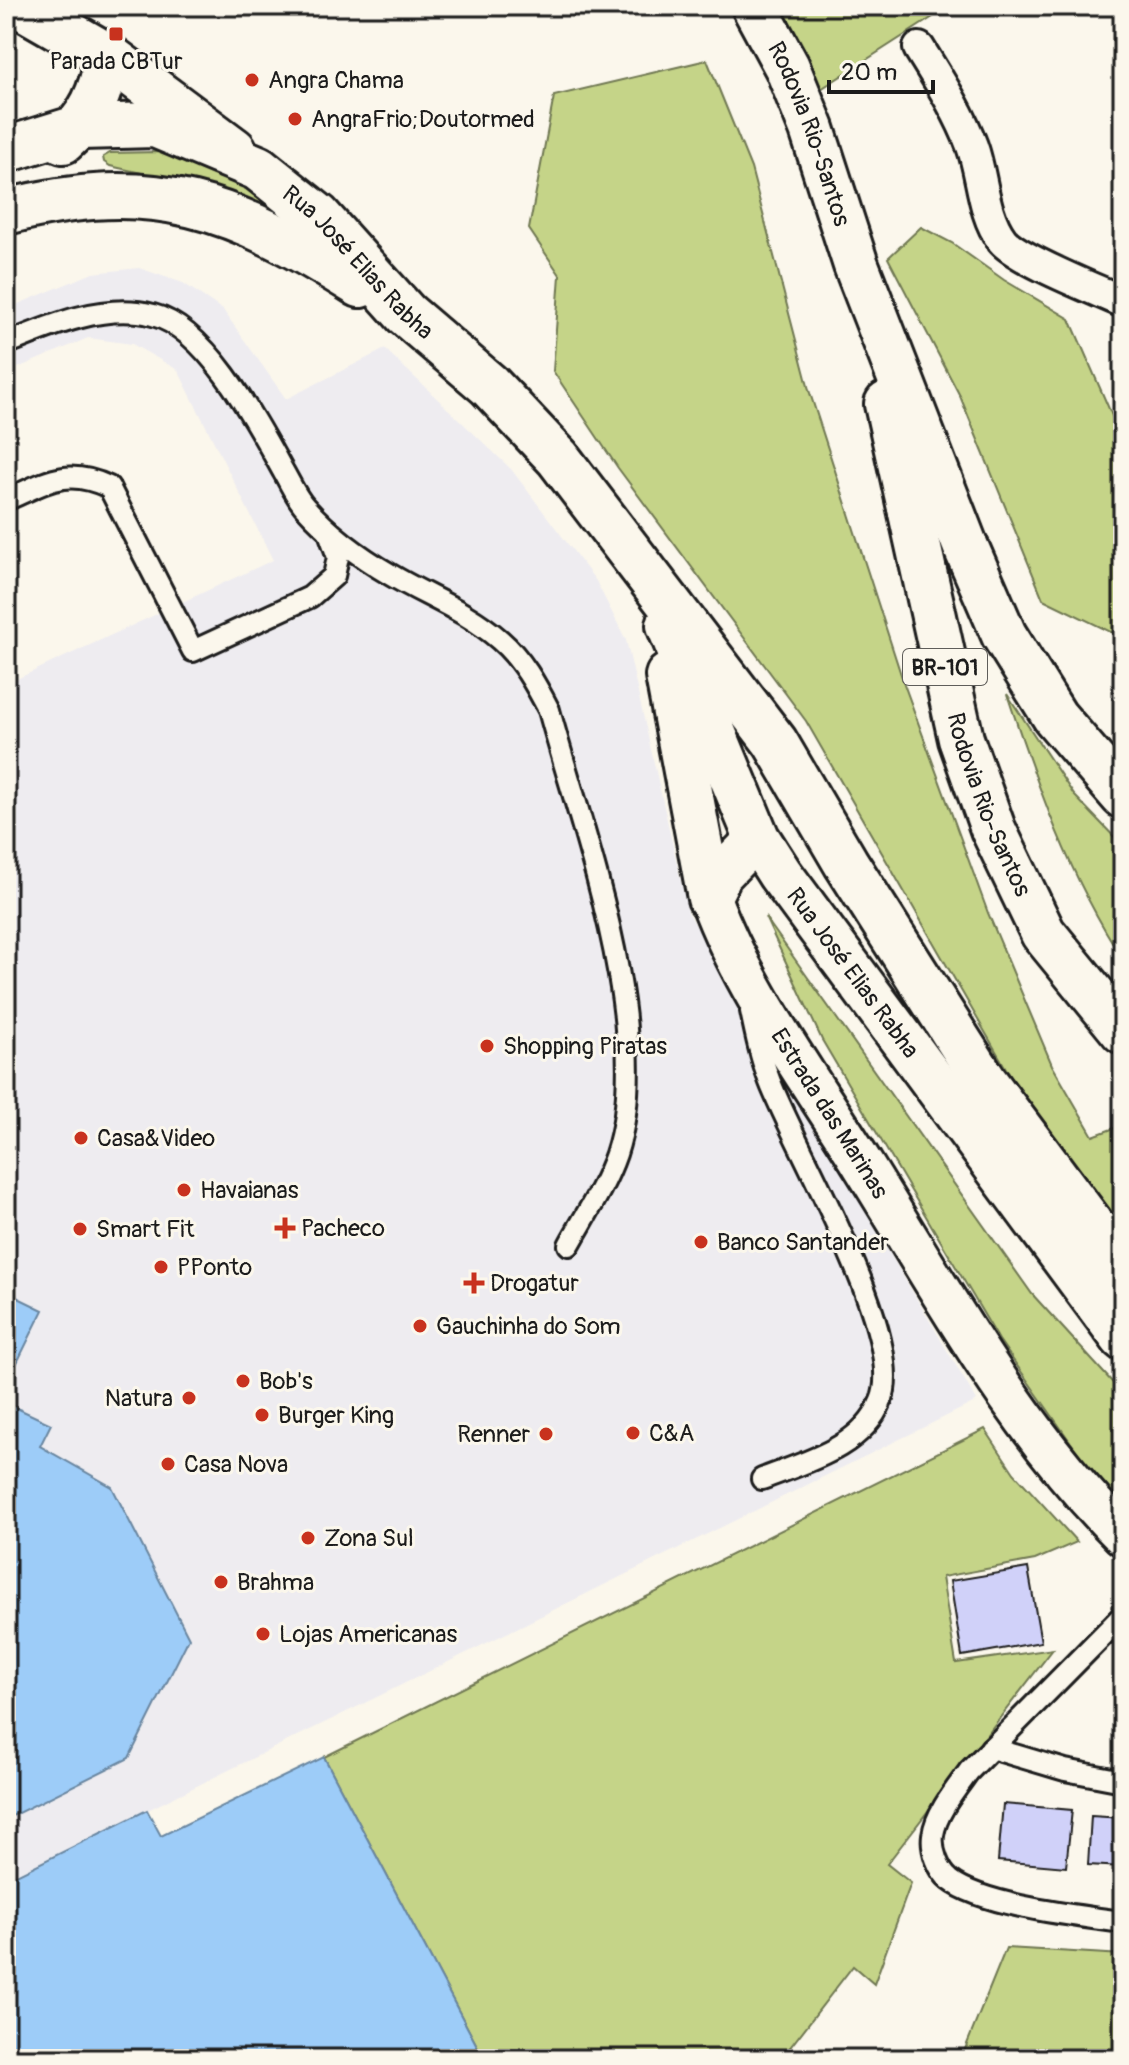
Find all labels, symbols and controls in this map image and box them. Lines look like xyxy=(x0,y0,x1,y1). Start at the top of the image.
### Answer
marker: Parada CBTur xyxy=(107,25,125,43)
street label: Rodovia Rio-Santos xyxy=(761,37,857,230)
scale bar xyxy=(829,44,933,94)
place label: Parada CBTur xyxy=(50,47,183,76)
text: 20 m xyxy=(841,58,897,87)
place label: Angra Chama xyxy=(268,66,404,95)
marker: Angra Chama xyxy=(243,71,261,89)
place label: AngraFrio;Doutormed xyxy=(311,105,535,134)
marker: AngraFrio;Doutormed xyxy=(286,110,304,128)
street label: Rua José Elias Rabha xyxy=(276,179,439,346)
road number: BR-101 xyxy=(903,649,987,685)
street label: Rodovia Rio-Santos xyxy=(941,710,1037,901)
street label: Rua José Elias Rabha xyxy=(780,882,925,1064)
street label: Estrada das Marinas xyxy=(764,1023,894,1204)
place label: Shopping Piratas xyxy=(503,1032,667,1061)
marker: Shopping Piratas xyxy=(478,1037,496,1055)
place label: Casa&Video xyxy=(97,1124,215,1153)
marker: Casa&Video xyxy=(72,1129,90,1147)
place label: Havaianas xyxy=(200,1176,299,1205)
marker: Havaianas xyxy=(175,1181,193,1199)
place label: Pacheco xyxy=(301,1214,385,1243)
place label: Smart Fit xyxy=(96,1215,195,1244)
marker: Pacheco xyxy=(276,1219,294,1237)
marker: Smart Fit xyxy=(71,1220,89,1238)
place label: Banco Santander xyxy=(717,1228,889,1257)
marker: Banco Santander xyxy=(692,1233,710,1251)
place label: PPonto xyxy=(177,1253,252,1282)
marker: PPonto xyxy=(152,1258,170,1276)
place label: Drogatur xyxy=(490,1269,579,1298)
marker: Drogatur xyxy=(465,1274,483,1292)
place label: Gauchinha do Som xyxy=(436,1312,620,1341)
marker: Gauchinha do Som xyxy=(411,1317,429,1335)
place label: Bob's xyxy=(259,1367,313,1396)
marker: Bob's xyxy=(234,1372,252,1390)
place label: Natura xyxy=(105,1384,173,1413)
marker: Natura xyxy=(180,1389,198,1407)
place label: Burger King xyxy=(278,1401,394,1430)
marker: Burger King xyxy=(253,1406,271,1424)
place label: C&A xyxy=(649,1419,694,1448)
place label: Renner xyxy=(457,1420,530,1449)
marker: C&A xyxy=(624,1424,642,1442)
marker: Renner xyxy=(537,1425,555,1443)
place label: Casa Nova xyxy=(184,1450,288,1479)
marker: Casa Nova xyxy=(159,1455,177,1473)
place label: Zona Sul xyxy=(324,1524,414,1553)
marker: Zona Sul xyxy=(299,1529,317,1547)
place label: Brahma xyxy=(237,1568,314,1597)
marker: Brahma xyxy=(212,1573,230,1591)
place label: Lojas Americanas xyxy=(279,1620,457,1649)
marker: Lojas Americanas xyxy=(254,1625,272,1643)

